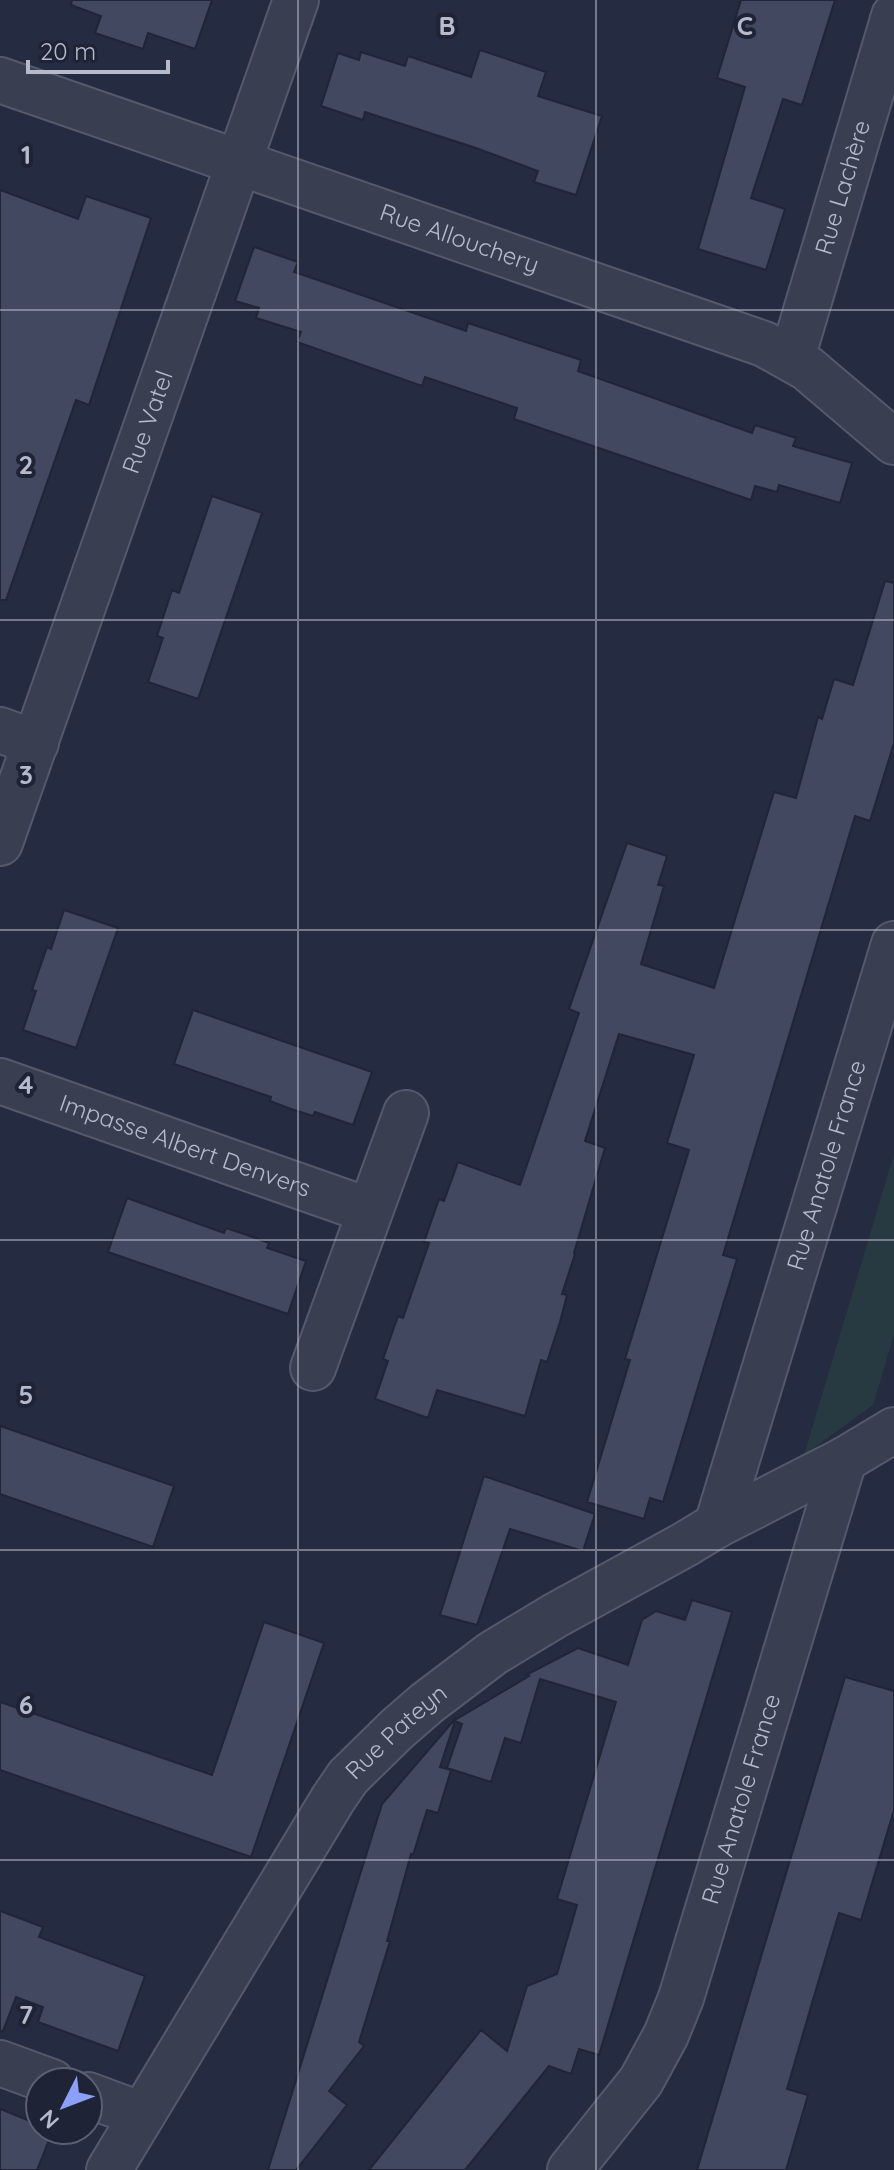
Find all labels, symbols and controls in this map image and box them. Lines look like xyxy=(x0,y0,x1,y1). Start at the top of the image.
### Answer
text: B xyxy=(438,9,456,42)
text: C xyxy=(737,9,753,42)
scale bar xyxy=(28,24,168,74)
text: 20 m xyxy=(40,36,96,66)
street label: Rue Lachère xyxy=(808,116,876,258)
text: 1 xyxy=(21,138,31,171)
street label: Rue Allouchery xyxy=(376,196,543,279)
street label: Rue Vatel xyxy=(115,366,179,477)
text: 2 xyxy=(19,448,33,481)
text: 3 xyxy=(19,758,33,791)
street label: Rue Anatole France xyxy=(779,1056,872,1274)
text: 4 xyxy=(18,1068,34,1101)
street label: Impasse Albert Denvers xyxy=(56,1087,315,1203)
text: 5 xyxy=(19,1378,33,1411)
street label: Rue Pateyn xyxy=(338,1677,452,1785)
text: 6 xyxy=(19,1688,33,1721)
street label: Rue Anatole France xyxy=(694,1690,786,1908)
text: 7 xyxy=(19,1998,33,2031)
north arrow xyxy=(24,2066,104,2146)
text: N xyxy=(33,2104,65,2135)

